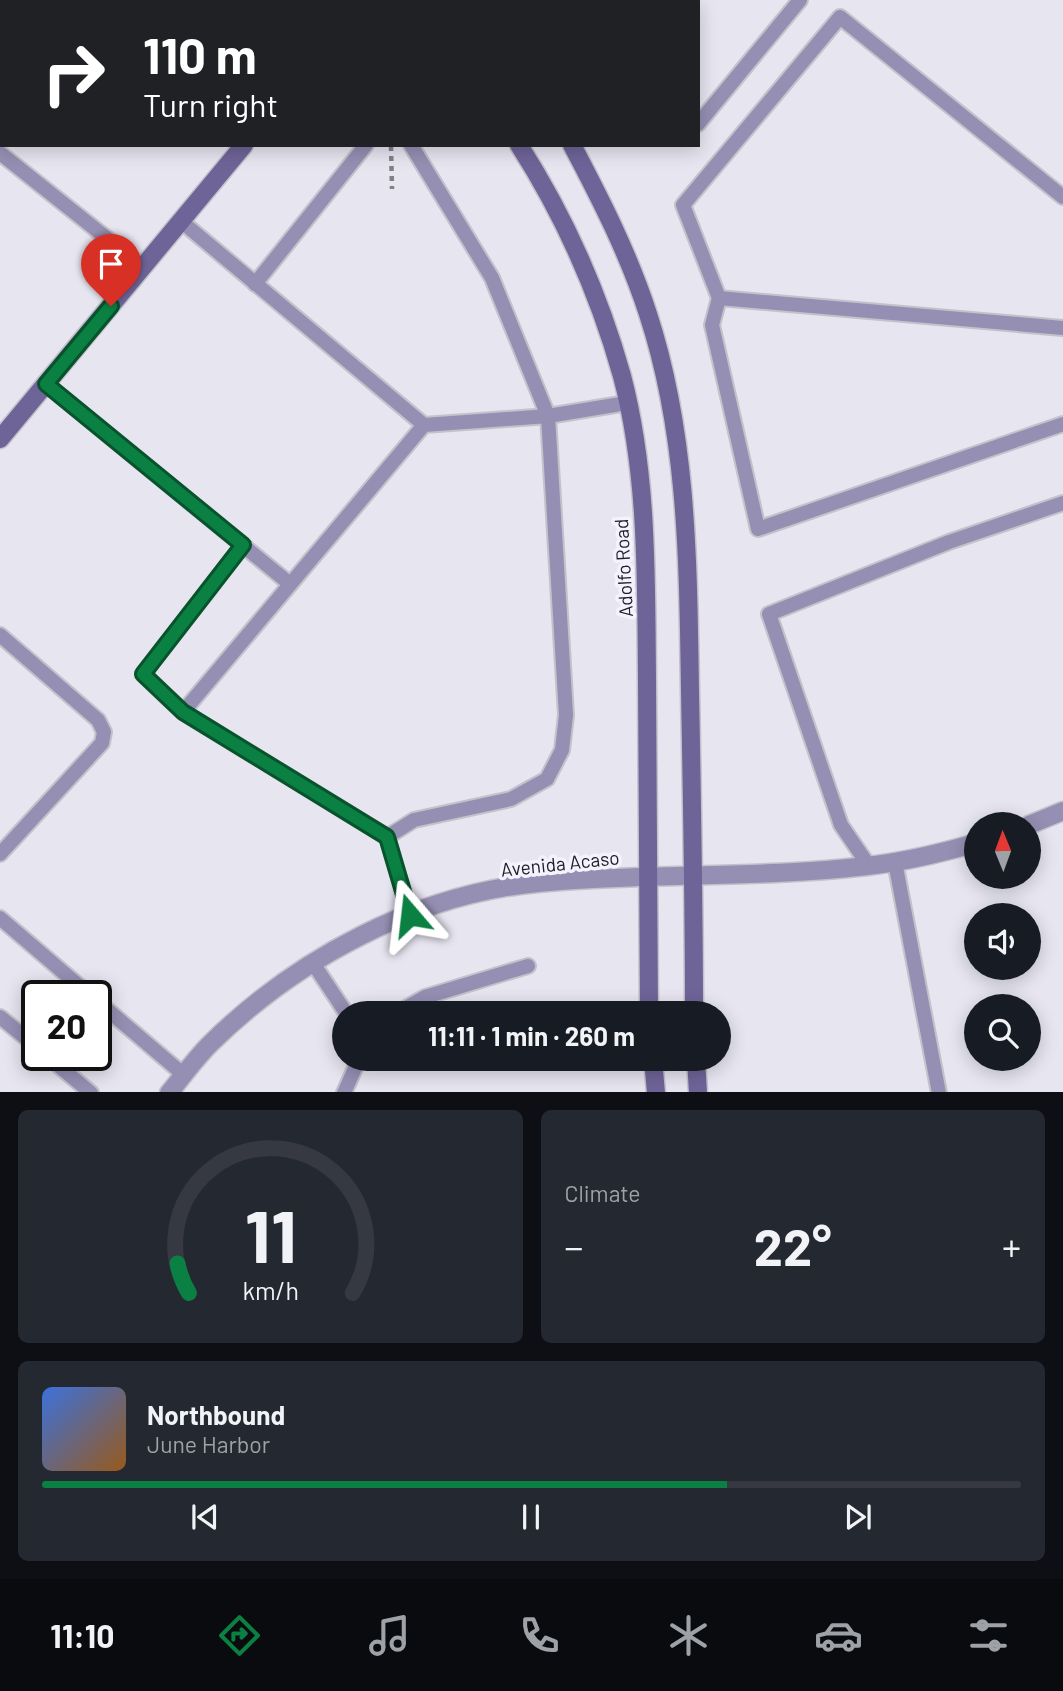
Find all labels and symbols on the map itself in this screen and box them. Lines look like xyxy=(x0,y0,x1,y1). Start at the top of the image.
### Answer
pin xyxy=(81,234,141,306)
street label: Adolfo Road xyxy=(609,518,637,618)
north arrow xyxy=(964,812,1041,889)
street label: Avenida Acaso xyxy=(500,845,620,881)
position arrow xyxy=(373,878,447,952)
speed limit sign: 20 xyxy=(21,980,112,1071)

